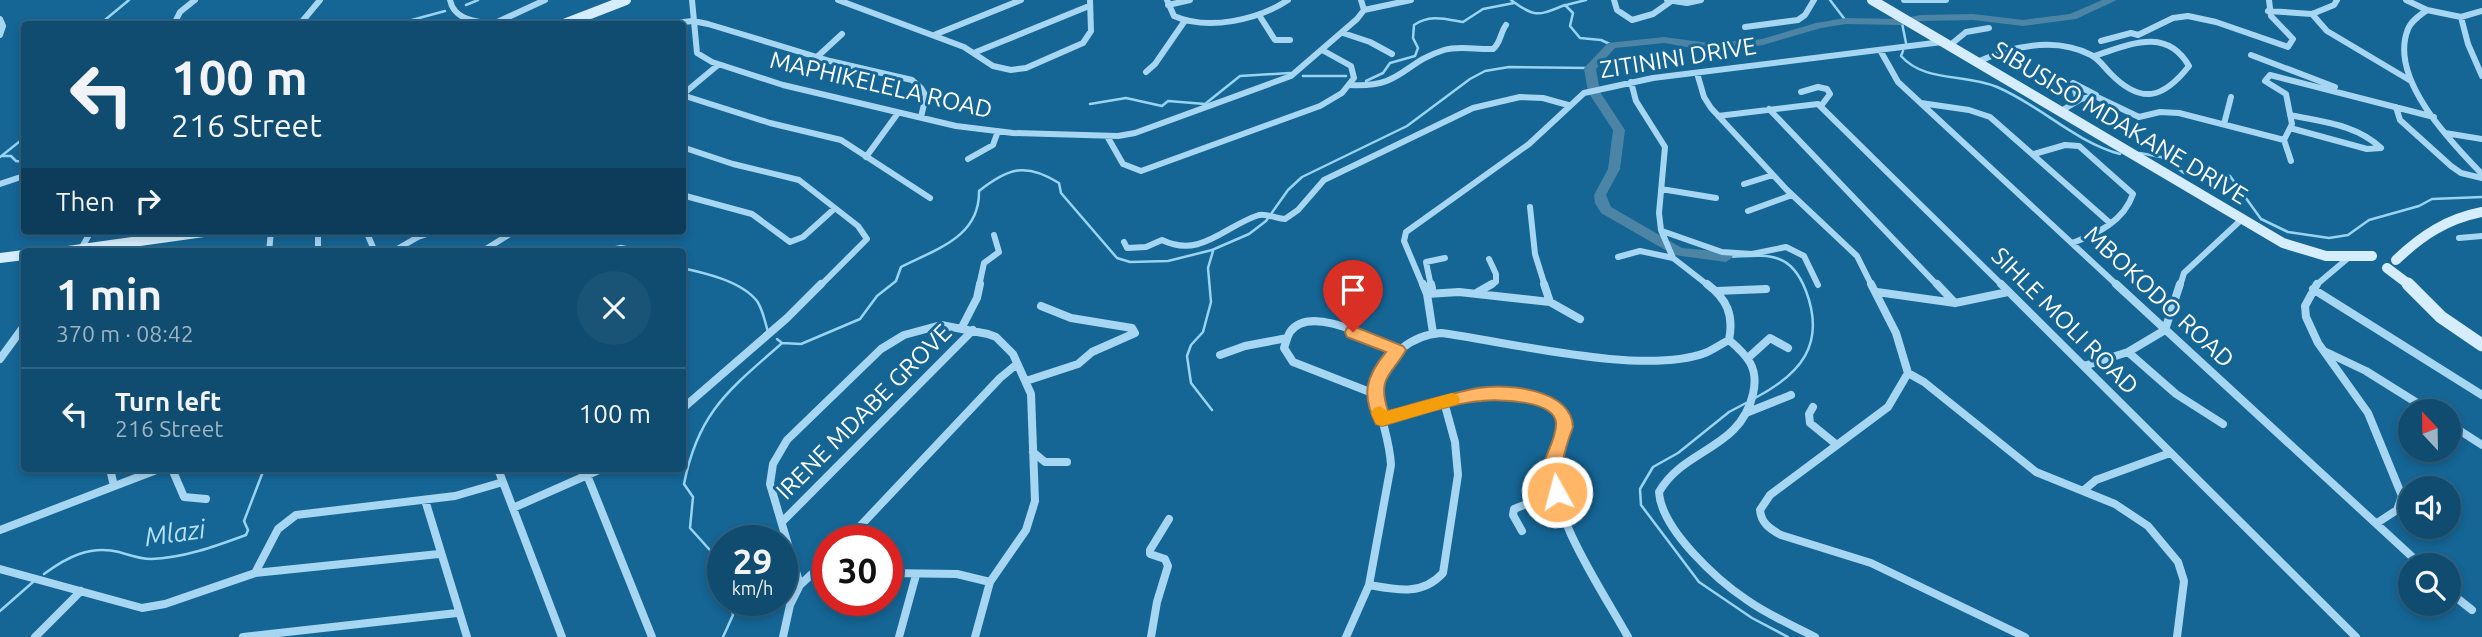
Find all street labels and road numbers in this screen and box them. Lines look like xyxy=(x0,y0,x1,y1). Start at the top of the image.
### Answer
street label: ZITININI DRIVE xyxy=(1598,32,1758,83)
street label: SIBUSISO MDAKANE DRIVE xyxy=(1988,36,2253,210)
street label: MAPHIKELELA ROAD xyxy=(767,46,995,123)
street label: MBOKODO ROAD xyxy=(2079,221,2240,373)
street label: SIHLE MOLI ROAD xyxy=(1987,242,2144,399)
street label: IRENE MDABE GROVE xyxy=(771,319,957,505)

